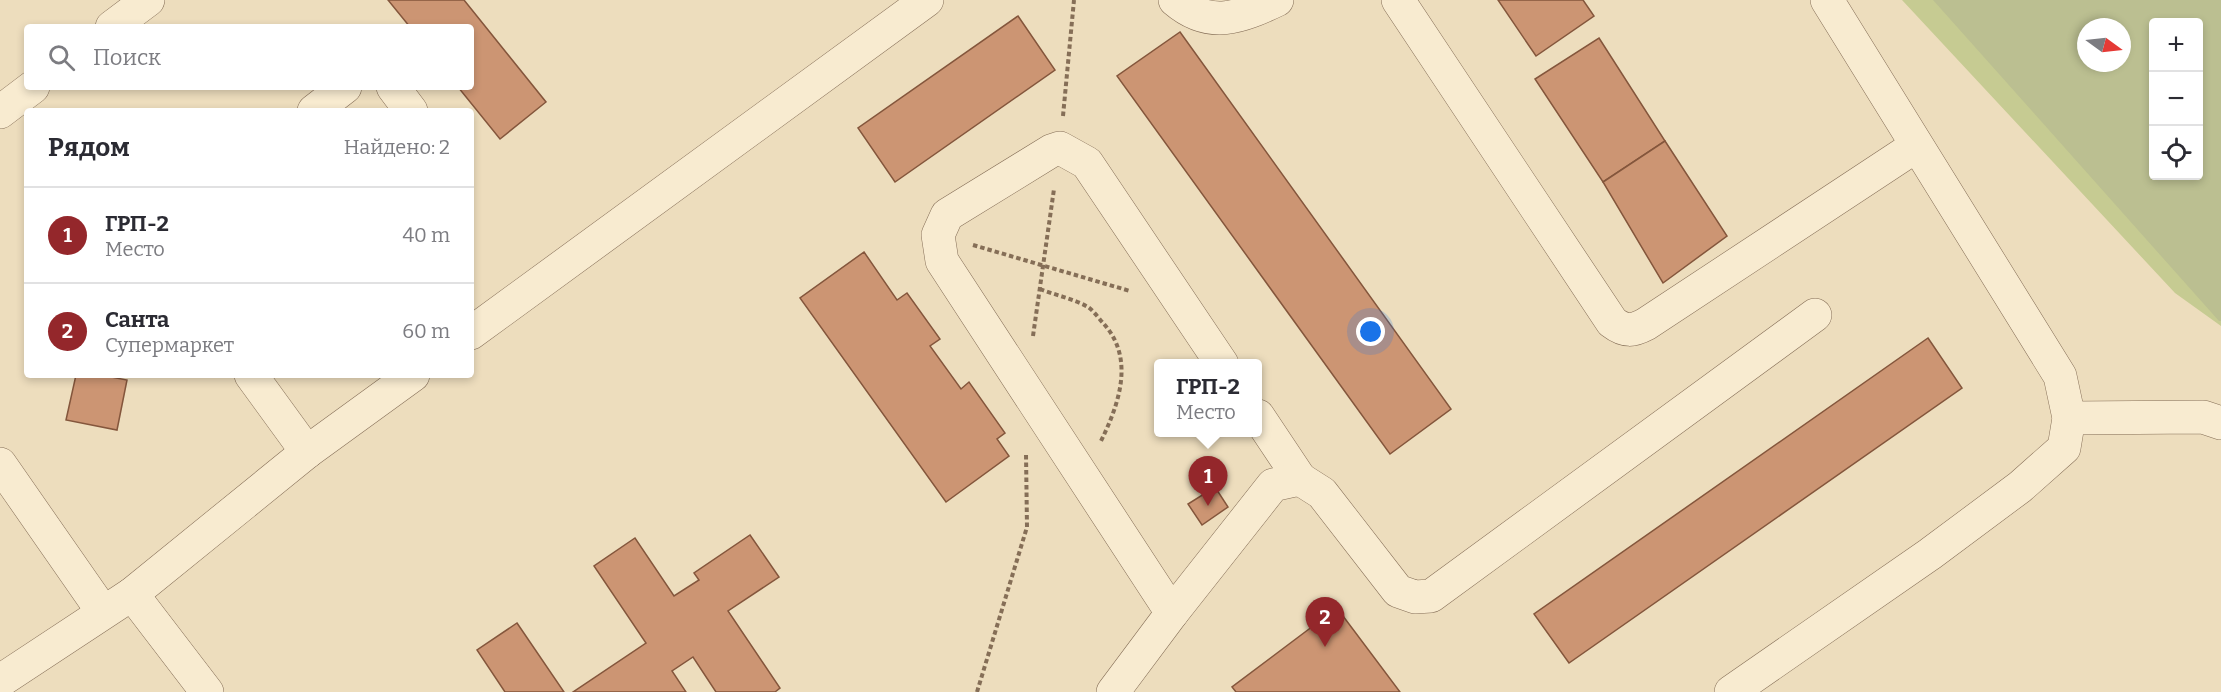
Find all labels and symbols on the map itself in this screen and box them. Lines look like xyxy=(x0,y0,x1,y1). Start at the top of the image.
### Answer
north arrow xyxy=(2077,18,2131,72)
your location xyxy=(1356,317,1385,346)
pin: 1 xyxy=(1188,456,1228,506)
pin: 2 xyxy=(1306,598,1344,647)

